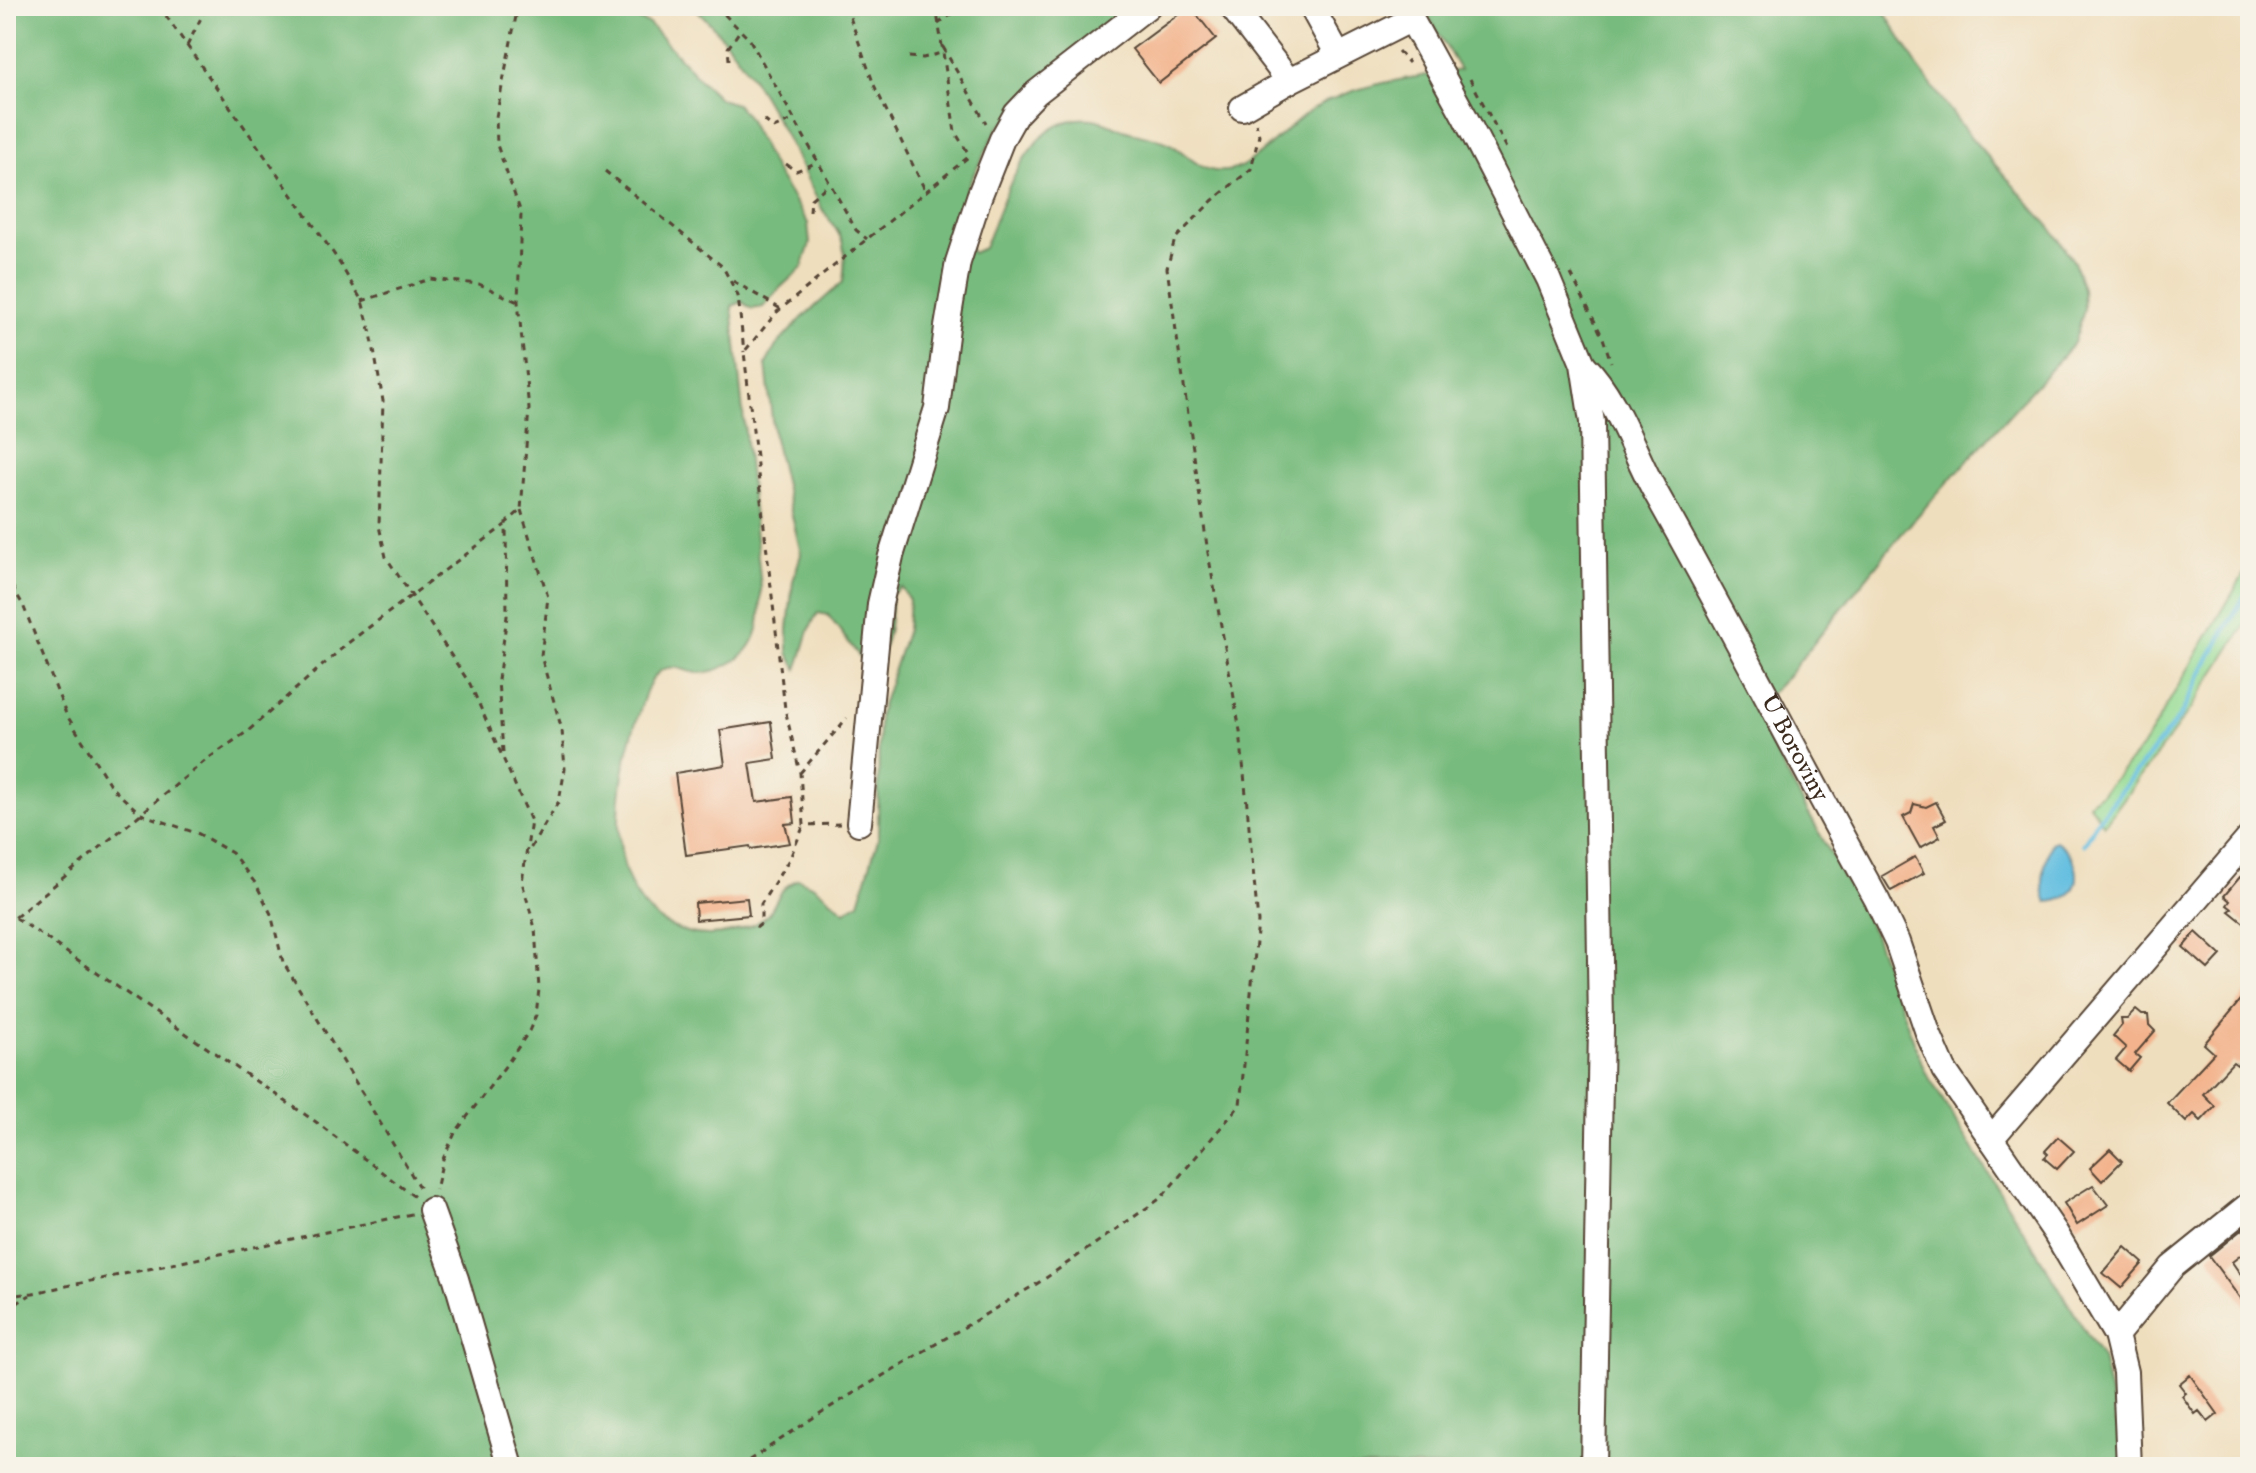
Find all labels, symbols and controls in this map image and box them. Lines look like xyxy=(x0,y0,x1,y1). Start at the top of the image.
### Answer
street label: U Boroviny xyxy=(1753,689,1836,807)

